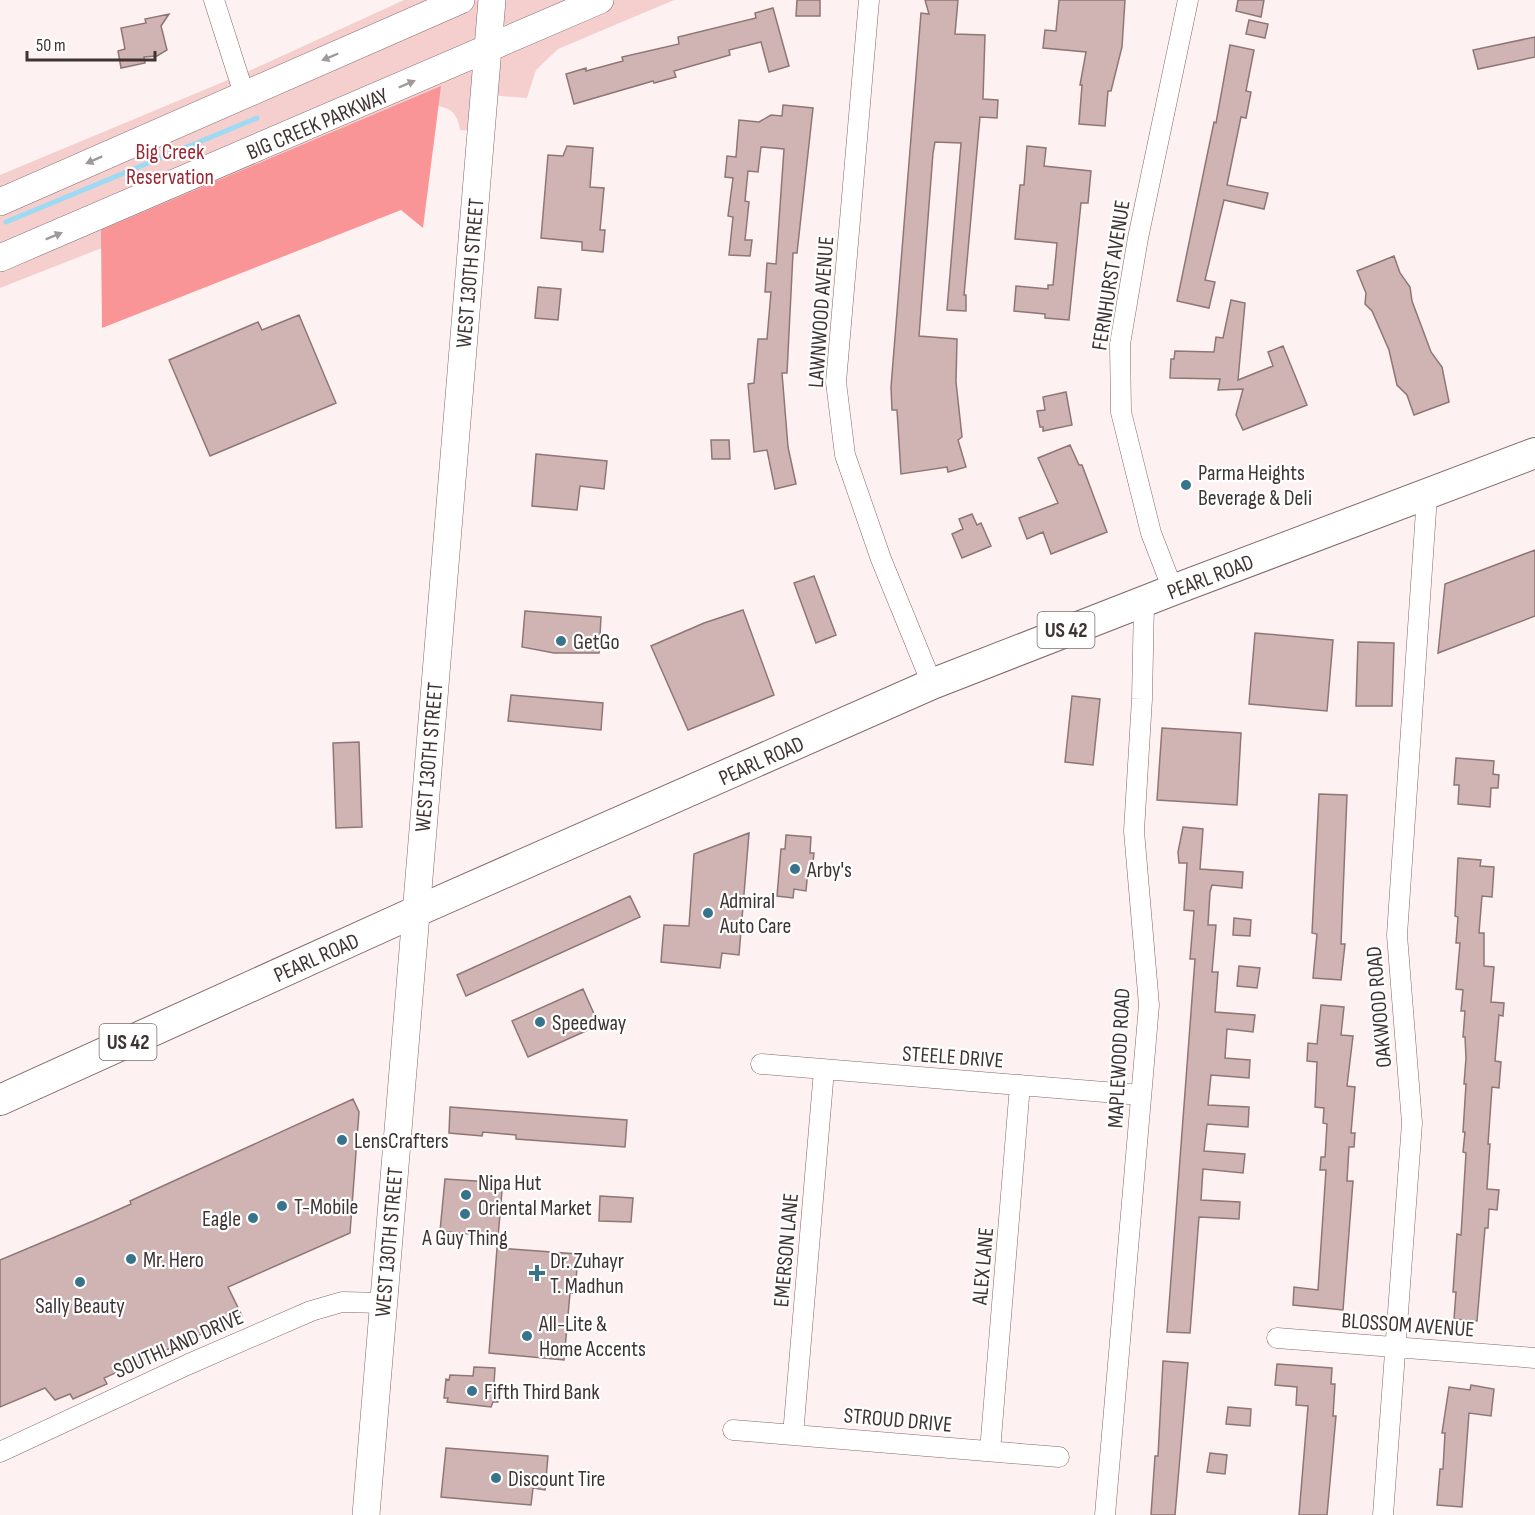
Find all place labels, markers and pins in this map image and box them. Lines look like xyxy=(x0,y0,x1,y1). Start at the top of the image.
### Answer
place label: Parma Heights Beverage & Deli xyxy=(1198,460,1312,512)
marker: Parma Heights Beverage & Deli xyxy=(1179,478,1193,492)
place label: GetGo xyxy=(573,629,620,656)
marker: GetGo xyxy=(554,634,568,648)
place label: Arby's xyxy=(806,857,852,884)
marker: Arby's xyxy=(788,862,802,876)
place label: Admiral Auto Care xyxy=(719,888,791,940)
marker: Admiral Auto Care xyxy=(701,906,715,920)
place label: Speedway xyxy=(552,1010,627,1037)
marker: Speedway xyxy=(533,1015,547,1029)
place label: LensCrafters xyxy=(354,1128,449,1155)
marker: LensCrafters xyxy=(335,1133,349,1147)
place label: Nipa Hut Oriental Market xyxy=(478,1170,592,1222)
marker: Nipa Hut Oriental Market xyxy=(459,1188,473,1202)
place label: T-Mobile xyxy=(294,1194,358,1221)
marker: T-Mobile xyxy=(275,1199,289,1213)
place label: Eagle xyxy=(202,1206,241,1233)
marker: A Guy Thing xyxy=(458,1207,472,1221)
marker: Eagle xyxy=(246,1211,260,1225)
place label: A Guy Thing xyxy=(421,1225,508,1252)
place label: Mr. Hero xyxy=(143,1247,204,1274)
place label: Dr. Zuhayr T. Madhun xyxy=(550,1248,624,1300)
marker: Mr. Hero xyxy=(124,1252,138,1266)
marker: Dr. Zuhayr T. Madhun xyxy=(528,1264,546,1282)
marker: Sally Beauty xyxy=(73,1275,87,1289)
place label: Sally Beauty xyxy=(35,1293,125,1320)
place label: All-Lite & Home Accents xyxy=(538,1311,646,1363)
marker: All-Lite & Home Accents xyxy=(520,1329,534,1343)
place label: Fifth Third Bank xyxy=(484,1379,600,1406)
marker: Fifth Third Bank xyxy=(465,1384,479,1398)
place label: Discount Tire xyxy=(508,1466,605,1493)
marker: Discount Tire xyxy=(489,1471,503,1485)

